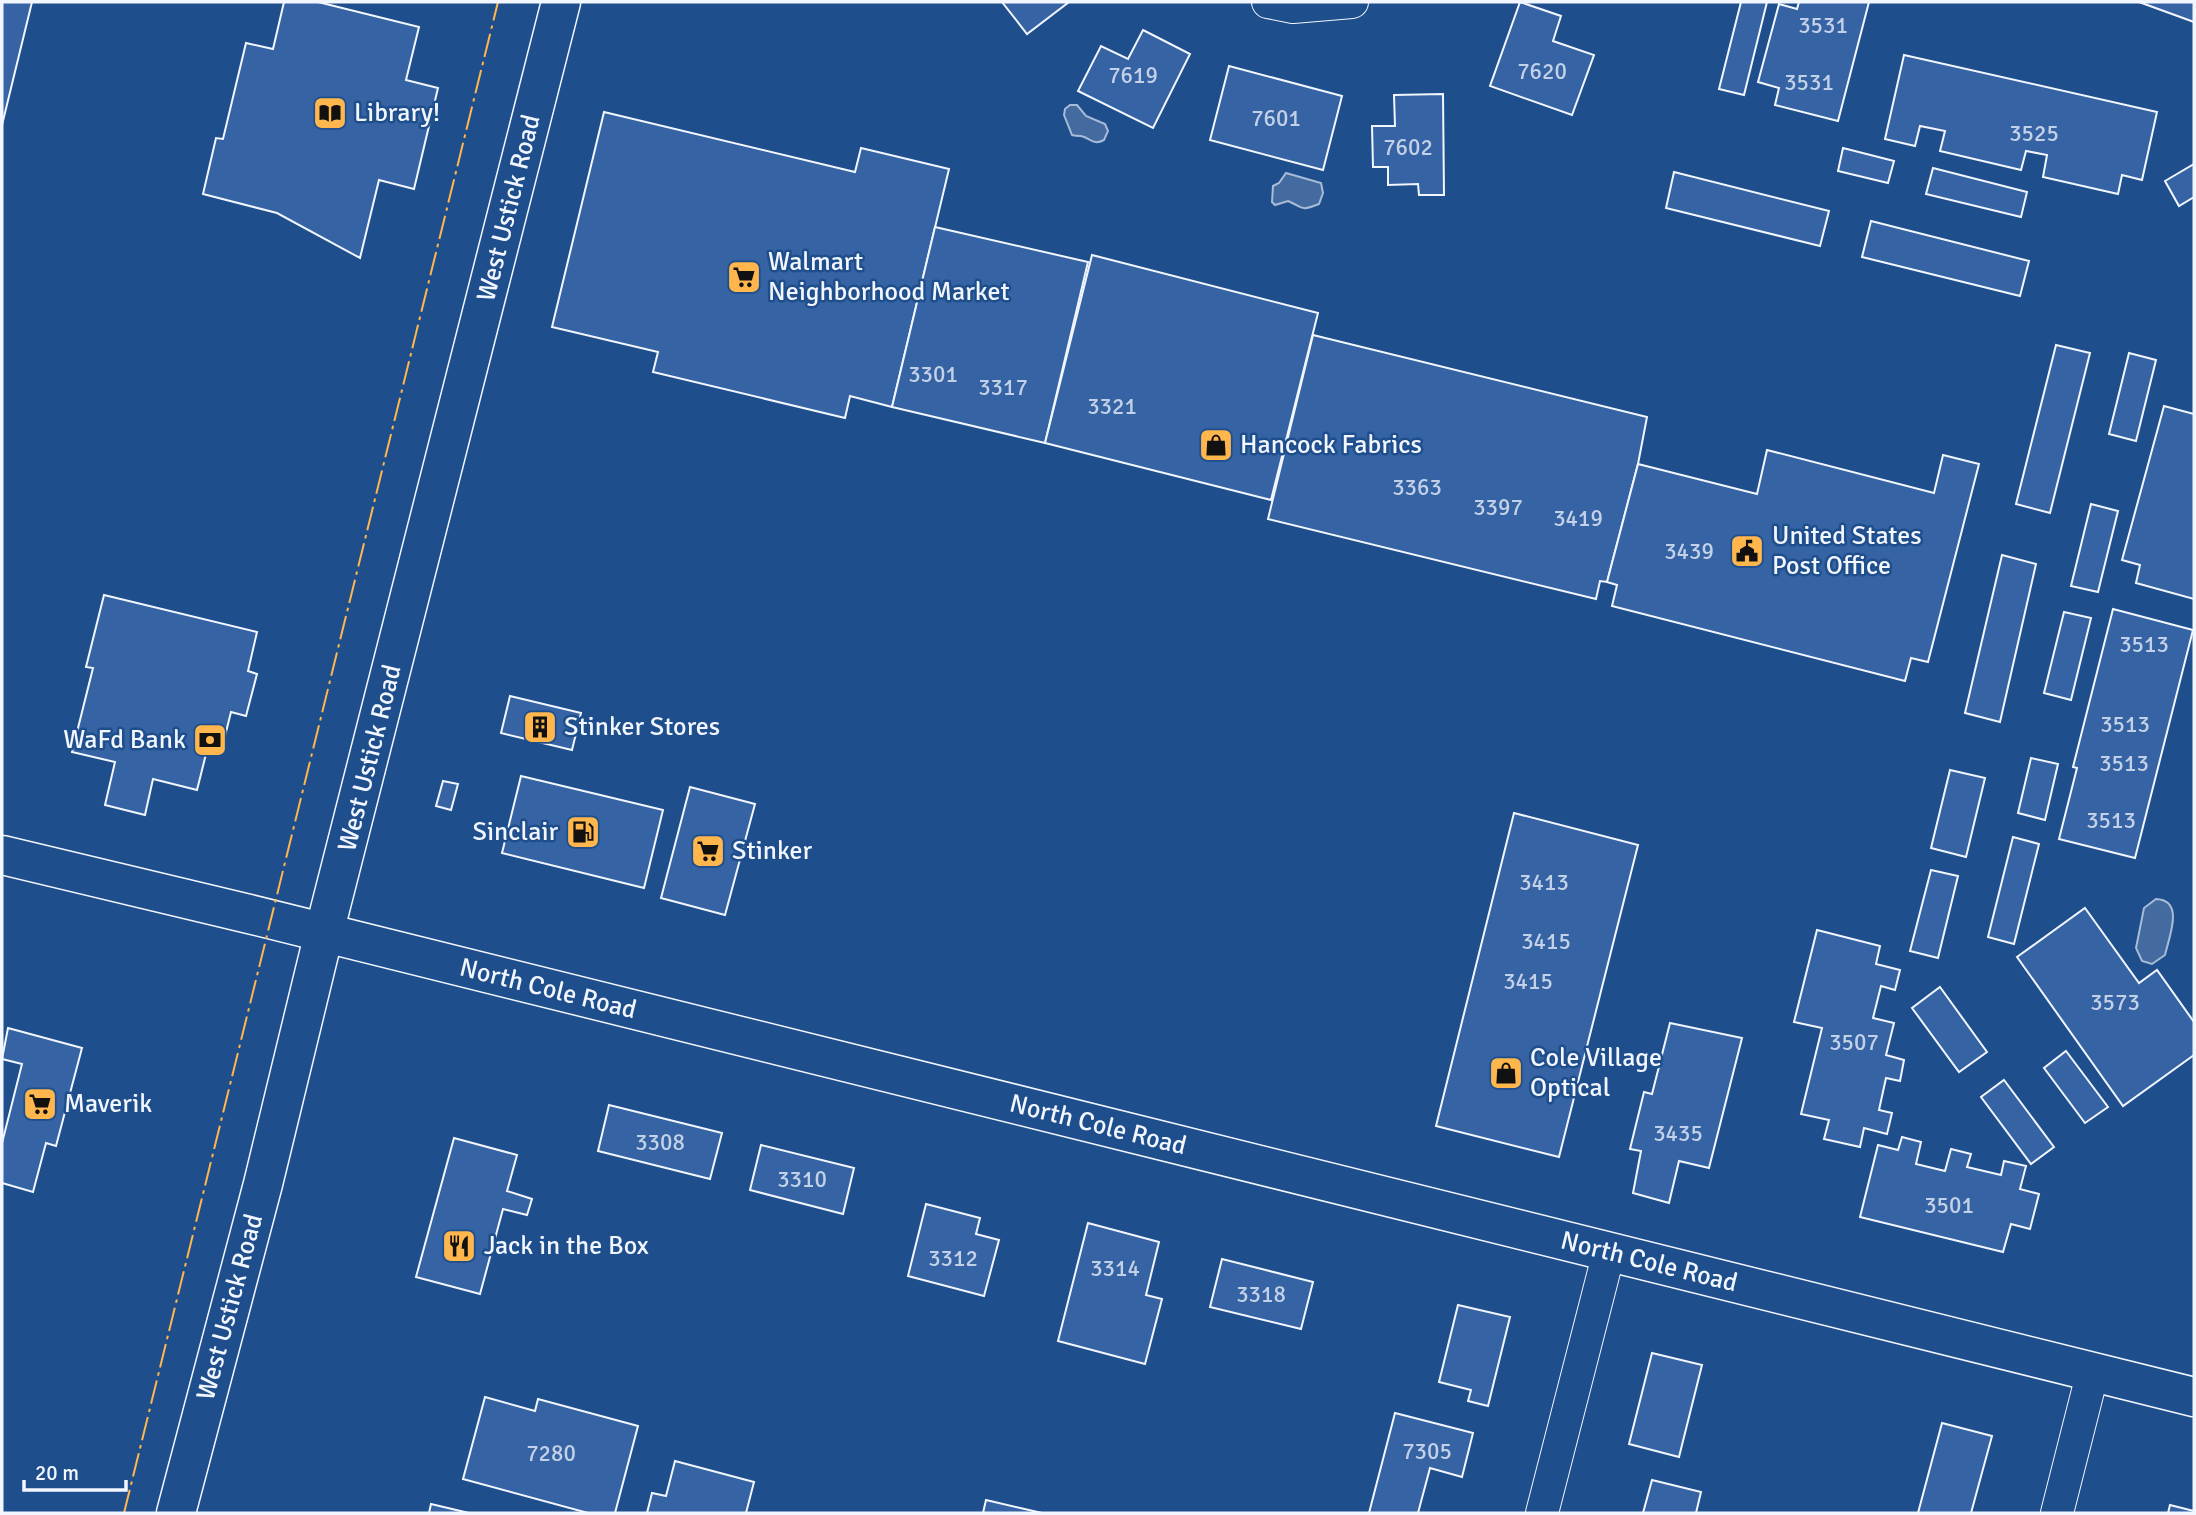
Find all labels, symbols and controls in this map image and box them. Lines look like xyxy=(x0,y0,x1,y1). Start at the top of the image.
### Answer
house number: 3531 xyxy=(1798,11,1848,40)
house number: 7620 xyxy=(1517,57,1567,86)
house number: 7619 xyxy=(1108,61,1158,90)
house number: 3531 xyxy=(1784,68,1834,97)
library icon: Library! xyxy=(311,94,349,132)
place label: Library! xyxy=(354,97,440,129)
house number: 7601 xyxy=(1251,104,1301,133)
street label: West Ustick Road xyxy=(470,111,548,305)
house number: 3525 xyxy=(2009,119,2059,148)
house number: 7602 xyxy=(1383,133,1433,162)
place label: Walmart Neighborhood Market xyxy=(768,246,1010,308)
supermarket icon: Walmart Neighborhood Market xyxy=(725,258,763,296)
house number: 3301 xyxy=(908,360,958,389)
house number: 3317 xyxy=(978,373,1028,402)
house number: 3321 xyxy=(1087,392,1137,421)
shop icon: Hancock Fabrics xyxy=(1197,426,1235,464)
place label: Hancock Fabrics xyxy=(1240,429,1422,461)
house number: 3363 xyxy=(1392,473,1442,502)
house number: 3397 xyxy=(1473,493,1523,522)
house number: 3419 xyxy=(1553,504,1603,533)
place label: United States Post Office xyxy=(1772,520,1922,582)
public building icon: United States Post Office xyxy=(1728,532,1766,570)
house number: 3439 xyxy=(1664,537,1714,566)
house number: 3513 xyxy=(2119,630,2169,659)
street label: West Ustick Road xyxy=(331,661,409,855)
building icon: Stinker Stores xyxy=(521,708,559,746)
house number: 3513 xyxy=(2100,710,2150,739)
place label: Stinker Stores xyxy=(564,711,720,743)
bank icon: WaFd Bank xyxy=(191,721,229,759)
place label: WaFd Bank xyxy=(63,724,186,756)
house number: 3513 xyxy=(2099,749,2149,778)
house number: 3513 xyxy=(2086,806,2136,835)
fuel station icon: Sinclair xyxy=(564,813,602,851)
place label: Sinclair xyxy=(473,816,558,848)
supermarket icon: Stinker xyxy=(689,832,727,870)
place label: Stinker xyxy=(732,835,813,867)
house number: 3413 xyxy=(1519,868,1569,897)
house number: 3415 xyxy=(1521,927,1571,956)
street label: North Cole Road xyxy=(456,952,640,1026)
house number: 3415 xyxy=(1503,967,1553,996)
house number: 3573 xyxy=(2090,988,2140,1017)
house number: 3507 xyxy=(1829,1028,1879,1057)
place label: Cole Village Optical xyxy=(1530,1042,1662,1104)
shop icon: Cole Village Optical xyxy=(1487,1054,1525,1092)
supermarket icon: Maverik xyxy=(21,1085,59,1123)
place label: Maverik xyxy=(64,1088,152,1120)
street label: North Cole Road xyxy=(1006,1088,1190,1162)
house number: 3435 xyxy=(1653,1119,1703,1148)
house number: 3308 xyxy=(635,1128,685,1157)
house number: 3310 xyxy=(777,1165,827,1194)
house number: 3501 xyxy=(1924,1191,1974,1220)
street label: West Ustick Road xyxy=(190,1210,270,1404)
street label: North Cole Road xyxy=(1557,1225,1741,1299)
restaurant icon: Jack in the Box xyxy=(440,1227,478,1265)
place label: Jack in the Box xyxy=(484,1230,649,1262)
house number: 3312 xyxy=(928,1244,978,1273)
house number: 3314 xyxy=(1090,1254,1140,1283)
house number: 3318 xyxy=(1236,1280,1286,1309)
house number: 7305 xyxy=(1402,1437,1452,1466)
house number: 7280 xyxy=(526,1439,576,1468)
scale bar xyxy=(24,1448,126,1492)
text: 20 m xyxy=(35,1460,79,1486)

